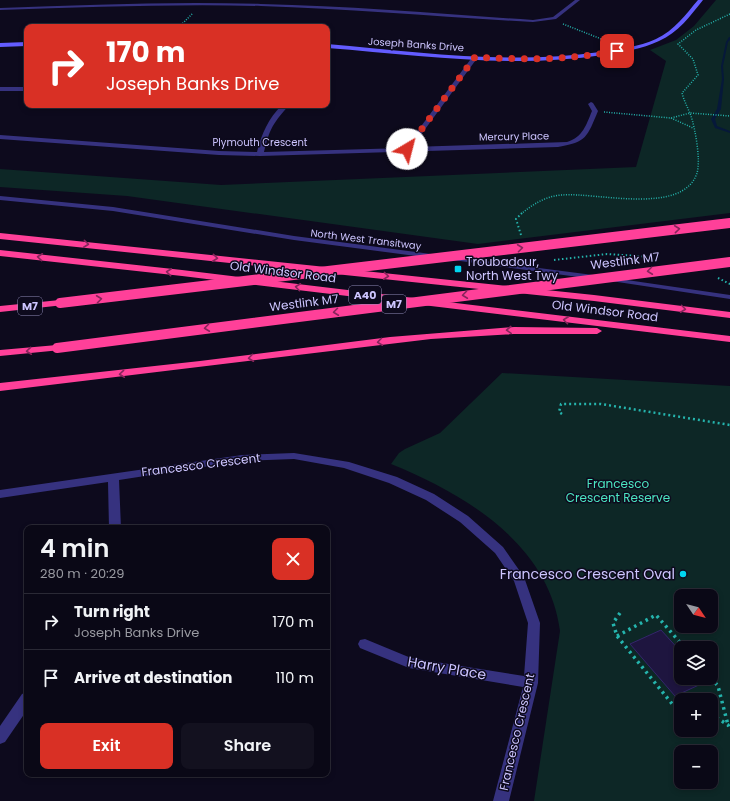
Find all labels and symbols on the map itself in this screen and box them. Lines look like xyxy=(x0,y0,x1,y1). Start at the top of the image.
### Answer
street label: Joseph Banks Drive xyxy=(367,34,465,55)
pin xyxy=(600,34,634,68)
position arrow xyxy=(386,128,428,170)
street label: Mercury Place xyxy=(479,128,549,145)
street label: Plymouth Crescent xyxy=(213,135,308,150)
street label: North West Transitway xyxy=(310,225,423,254)
one-way arrow xyxy=(674,225,680,234)
one-way arrow xyxy=(83,239,89,248)
one-way arrow xyxy=(517,244,523,253)
street label: Westlink M7 xyxy=(589,248,661,273)
one-way arrow xyxy=(37,253,43,262)
one-way arrow xyxy=(212,253,218,262)
place label: Troubadour, North West Twy xyxy=(466,253,558,284)
street label: Old Windsor Road xyxy=(229,257,337,286)
marker: Troubadour, North West Twy xyxy=(453,264,463,274)
one-way arrow xyxy=(647,267,653,276)
one-way arrow xyxy=(166,268,172,277)
one-way arrow xyxy=(383,271,389,280)
one-way arrow xyxy=(295,283,301,292)
road number: A40 xyxy=(349,286,381,304)
street label: Westlink M7 xyxy=(268,290,340,315)
one-way arrow xyxy=(462,290,468,299)
one-way arrow xyxy=(96,294,102,303)
road number: M7 xyxy=(382,295,406,313)
street label: Old Windsor Road xyxy=(551,296,659,325)
road number: M7 xyxy=(18,297,42,315)
one-way arrow xyxy=(679,304,686,313)
one-way arrow xyxy=(333,307,339,316)
one-way arrow xyxy=(563,315,569,324)
one-way arrow xyxy=(204,324,210,333)
one-way arrow xyxy=(506,326,512,335)
one-way arrow xyxy=(377,337,383,346)
one-way arrow xyxy=(26,346,32,355)
one-way arrow xyxy=(248,353,254,362)
one-way arrow xyxy=(119,369,125,378)
street label: Francesco Crescent xyxy=(140,449,261,480)
park label: Francesco Crescent Reserve xyxy=(566,475,670,506)
place label: Francesco Crescent Oval xyxy=(500,564,675,584)
marker: Francesco Crescent Oval xyxy=(678,569,688,579)
north arrow xyxy=(674,589,718,633)
street label: Harry Place xyxy=(406,651,488,685)
street label: Francesco Crescent xyxy=(495,672,538,792)

